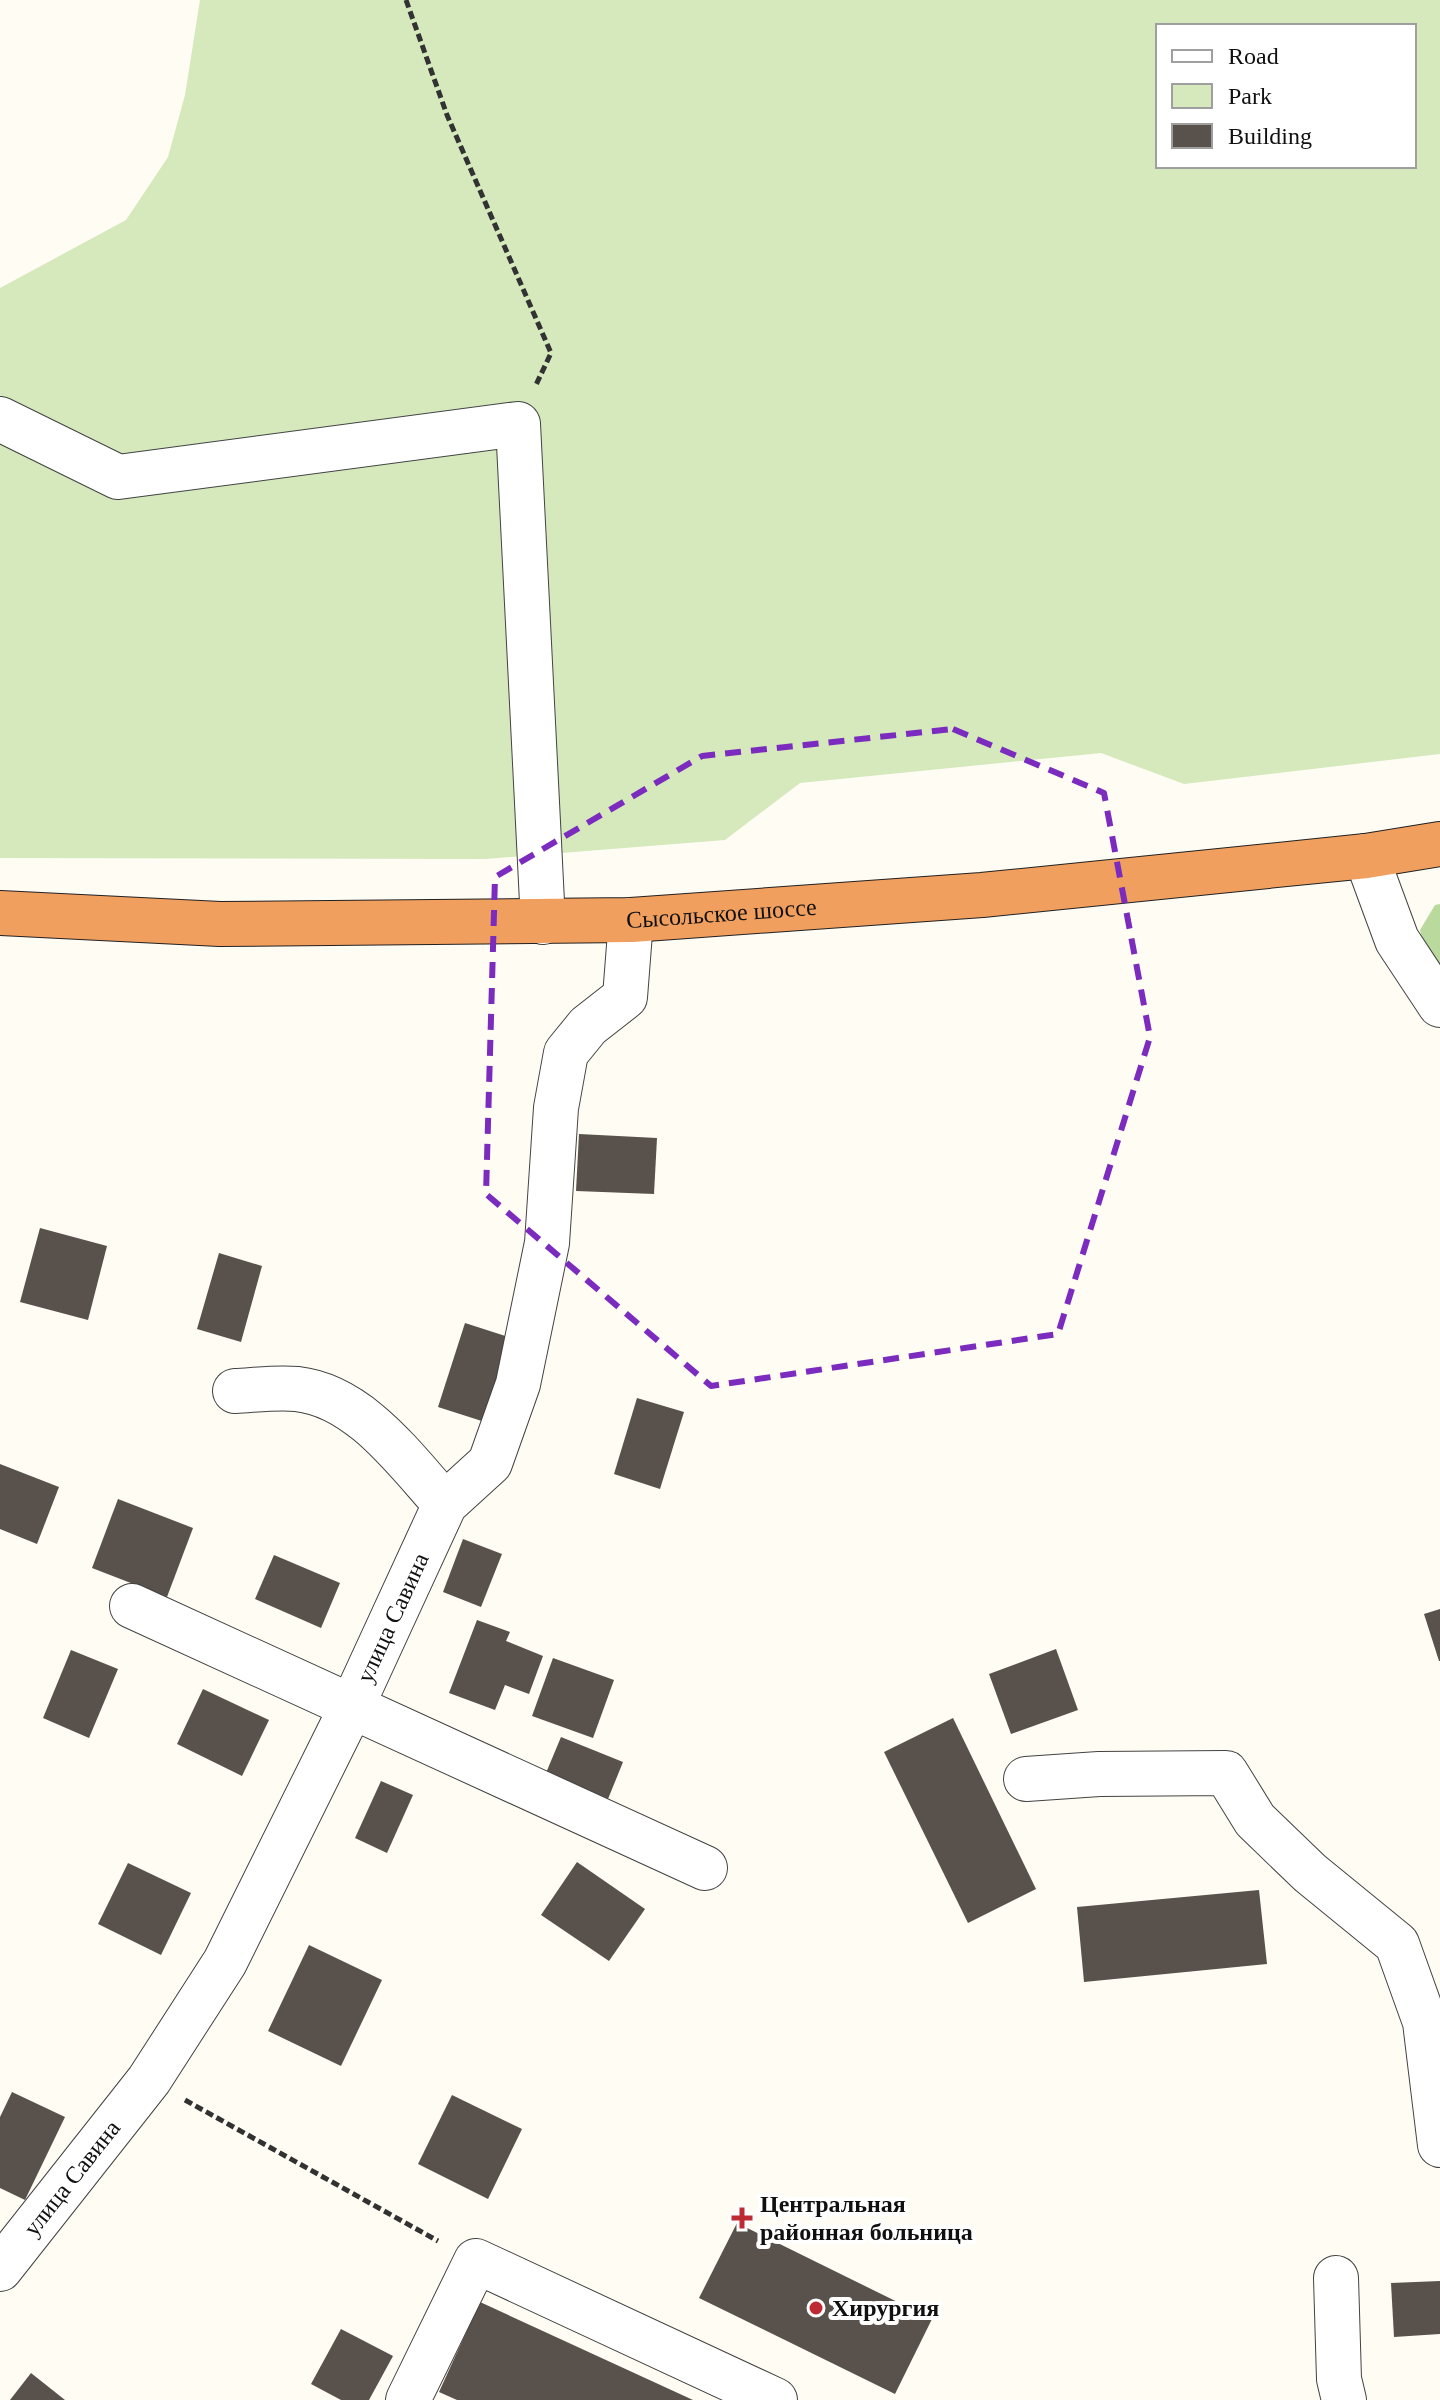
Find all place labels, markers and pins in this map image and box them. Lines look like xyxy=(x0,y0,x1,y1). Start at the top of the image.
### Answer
place label: Центральная районная больница xyxy=(760,2191,973,2245)
marker: Центральная районная больница xyxy=(731,2207,753,2229)
place label: Хирургия xyxy=(832,2295,939,2321)
marker: Хирургия xyxy=(807,2299,825,2317)

